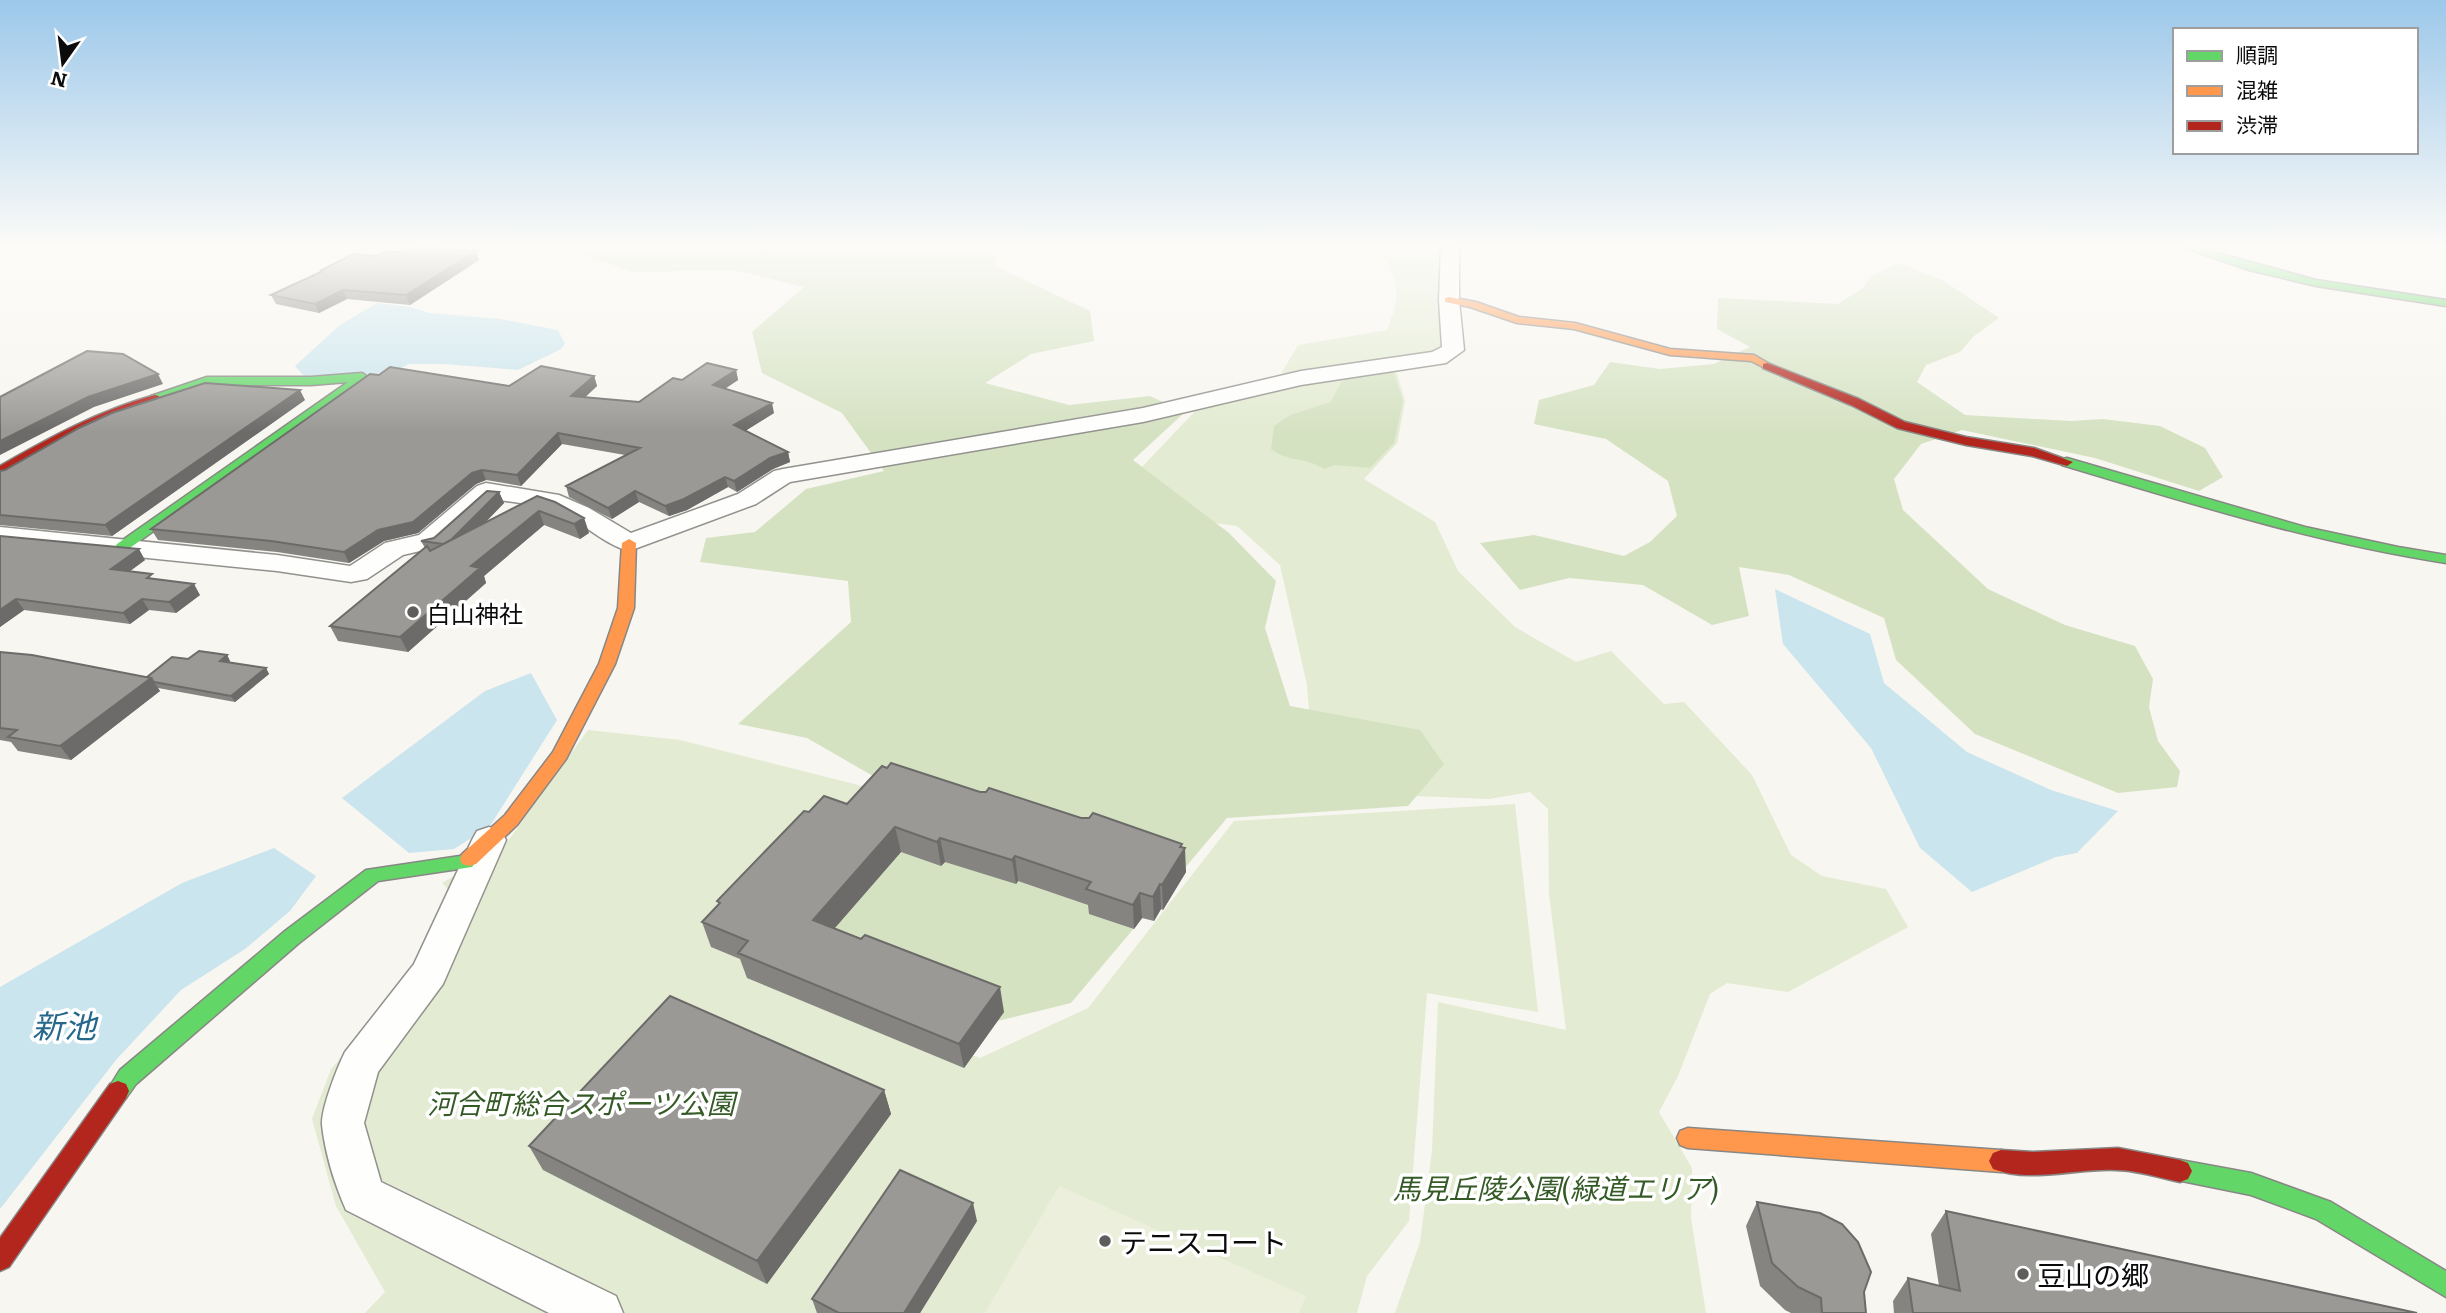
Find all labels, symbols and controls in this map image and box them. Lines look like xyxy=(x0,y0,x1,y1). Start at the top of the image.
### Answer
north arrow xyxy=(28,28,98,98)
legend xyxy=(2173,28,2418,154)
text: 順調 xyxy=(2236,38,2278,69)
text: N xyxy=(47,65,70,96)
text: 混雑 xyxy=(2236,73,2278,104)
text: 渋滞 xyxy=(2236,108,2278,139)
place label: 白山神社 xyxy=(427,595,523,630)
marker: 白山神社 xyxy=(405,604,421,620)
water label: 新池 xyxy=(32,1000,99,1048)
park label: 河合町総合スポーツ公園 xyxy=(427,1081,739,1123)
park label: 馬見丘陵公園(緑道エリア) xyxy=(1393,1166,1719,1208)
place label: テニスコート xyxy=(1119,1220,1287,1262)
marker: テニスコート xyxy=(1097,1233,1113,1249)
place label: 豆山の郷 xyxy=(2037,1253,2149,1295)
marker: 豆山の郷 xyxy=(2015,1266,2031,1282)

